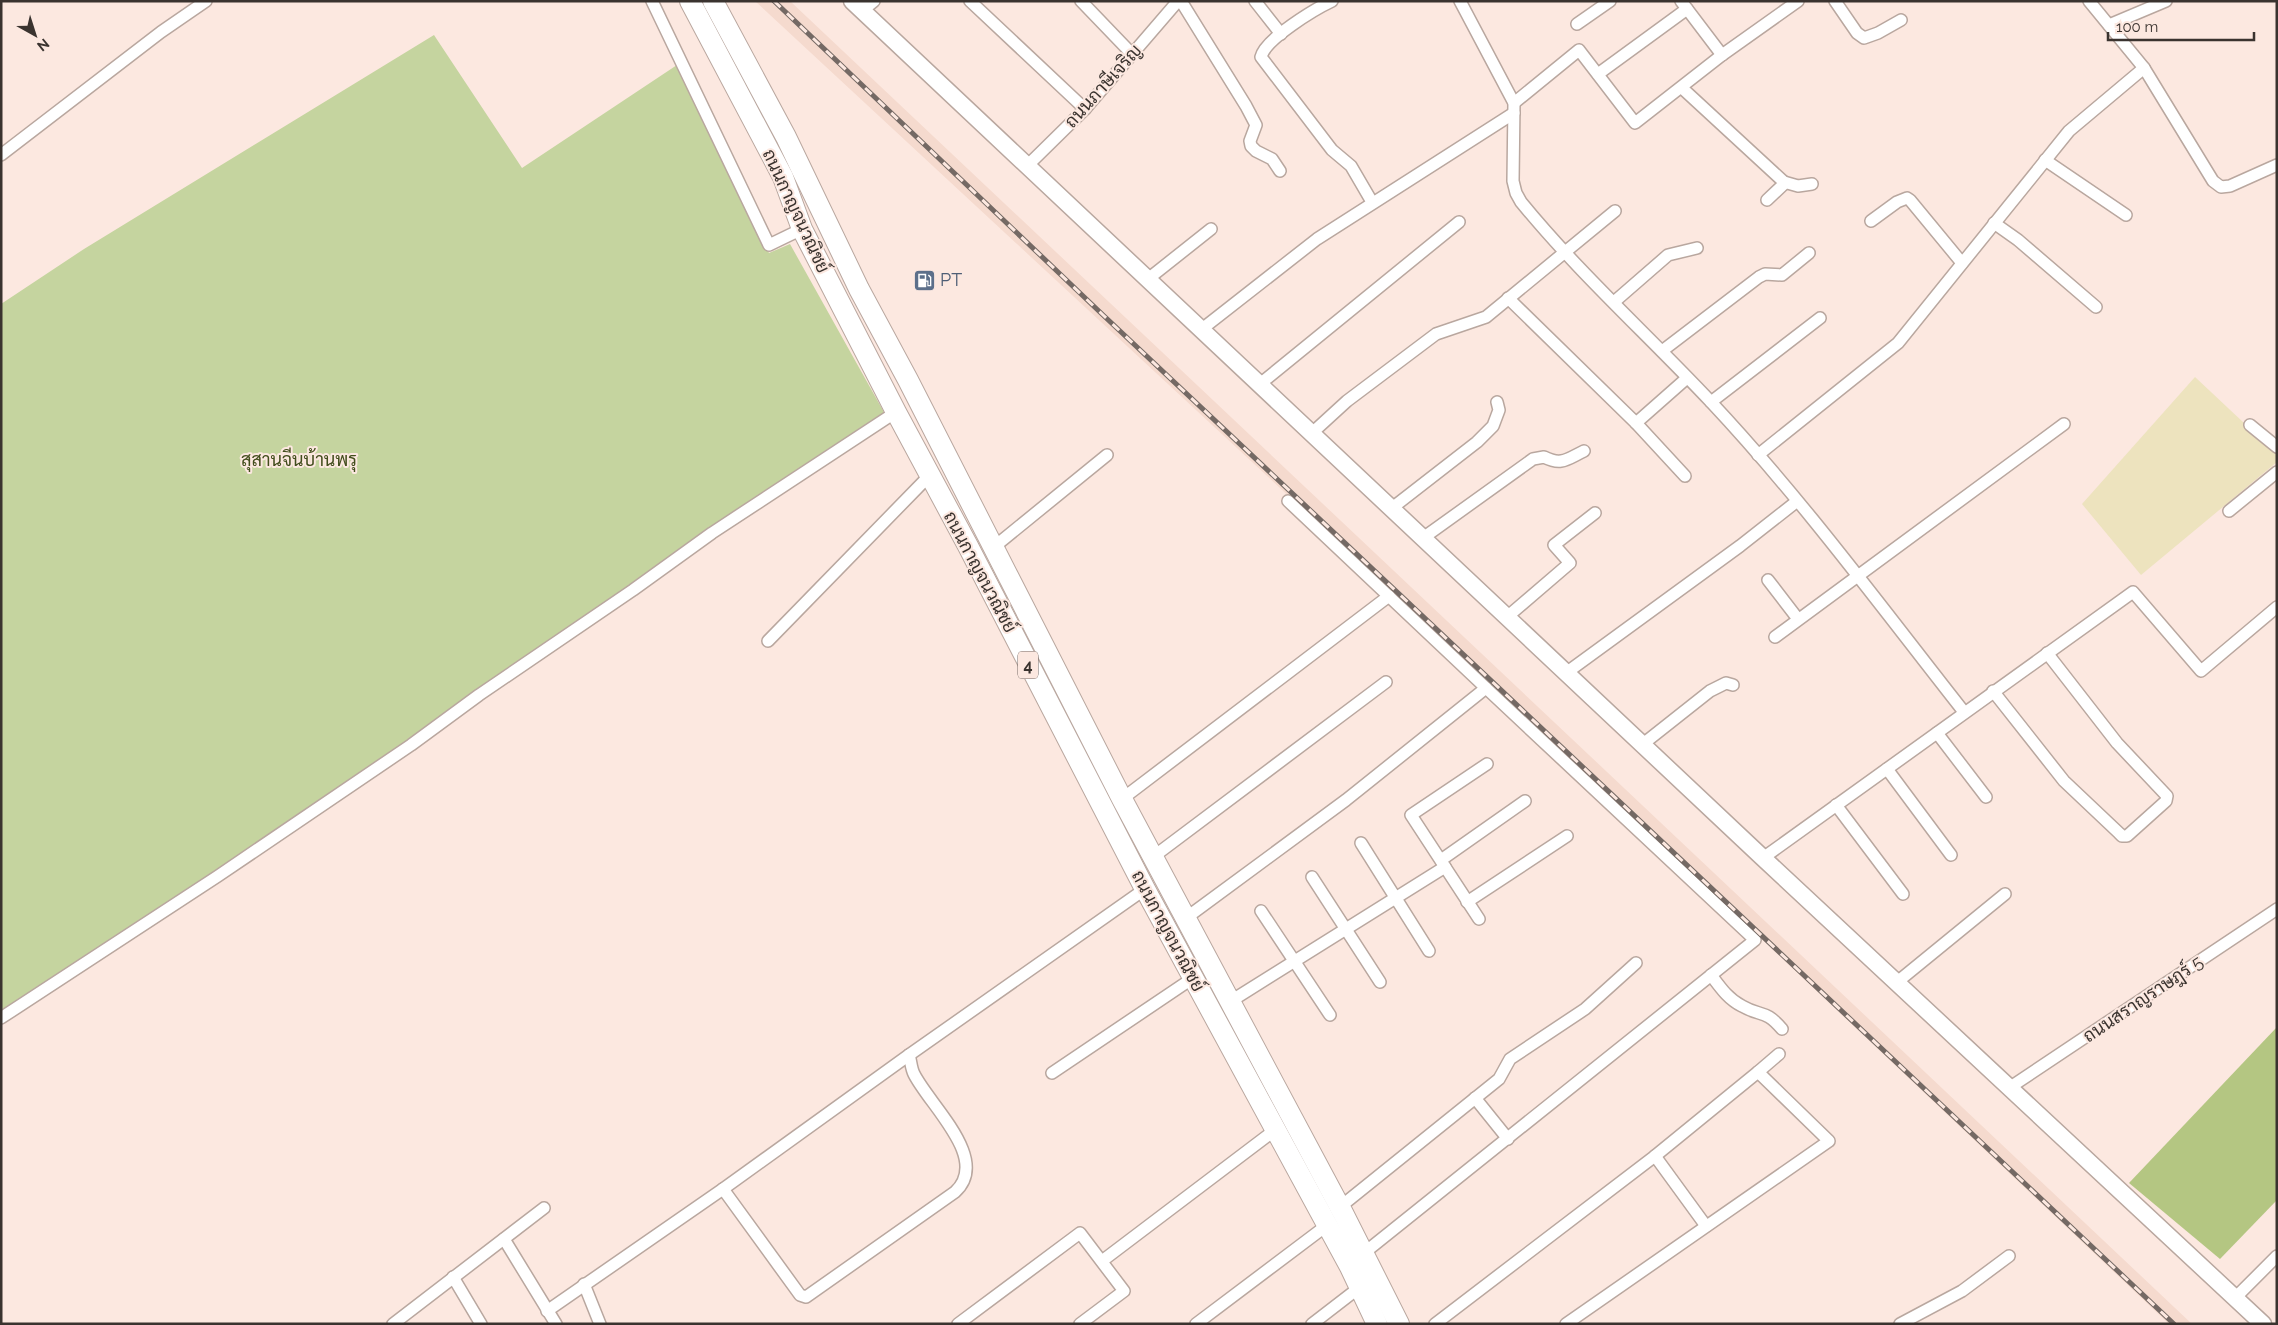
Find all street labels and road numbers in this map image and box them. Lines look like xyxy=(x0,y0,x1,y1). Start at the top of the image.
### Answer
street label: ถนนภาษีเจริญ xyxy=(1058,38,1146,132)
street label: ถนนกาญจนวณิชย์ xyxy=(758,145,836,276)
street label: ถนนกาญจนวณิชย์ xyxy=(939,507,1023,636)
road number: 4 xyxy=(1018,652,1038,678)
street label: ถนนกาญจนวณิชย์ xyxy=(1127,866,1211,995)
street label: ถนนสราญราษฎร์ 5 xyxy=(2078,949,2208,1048)

